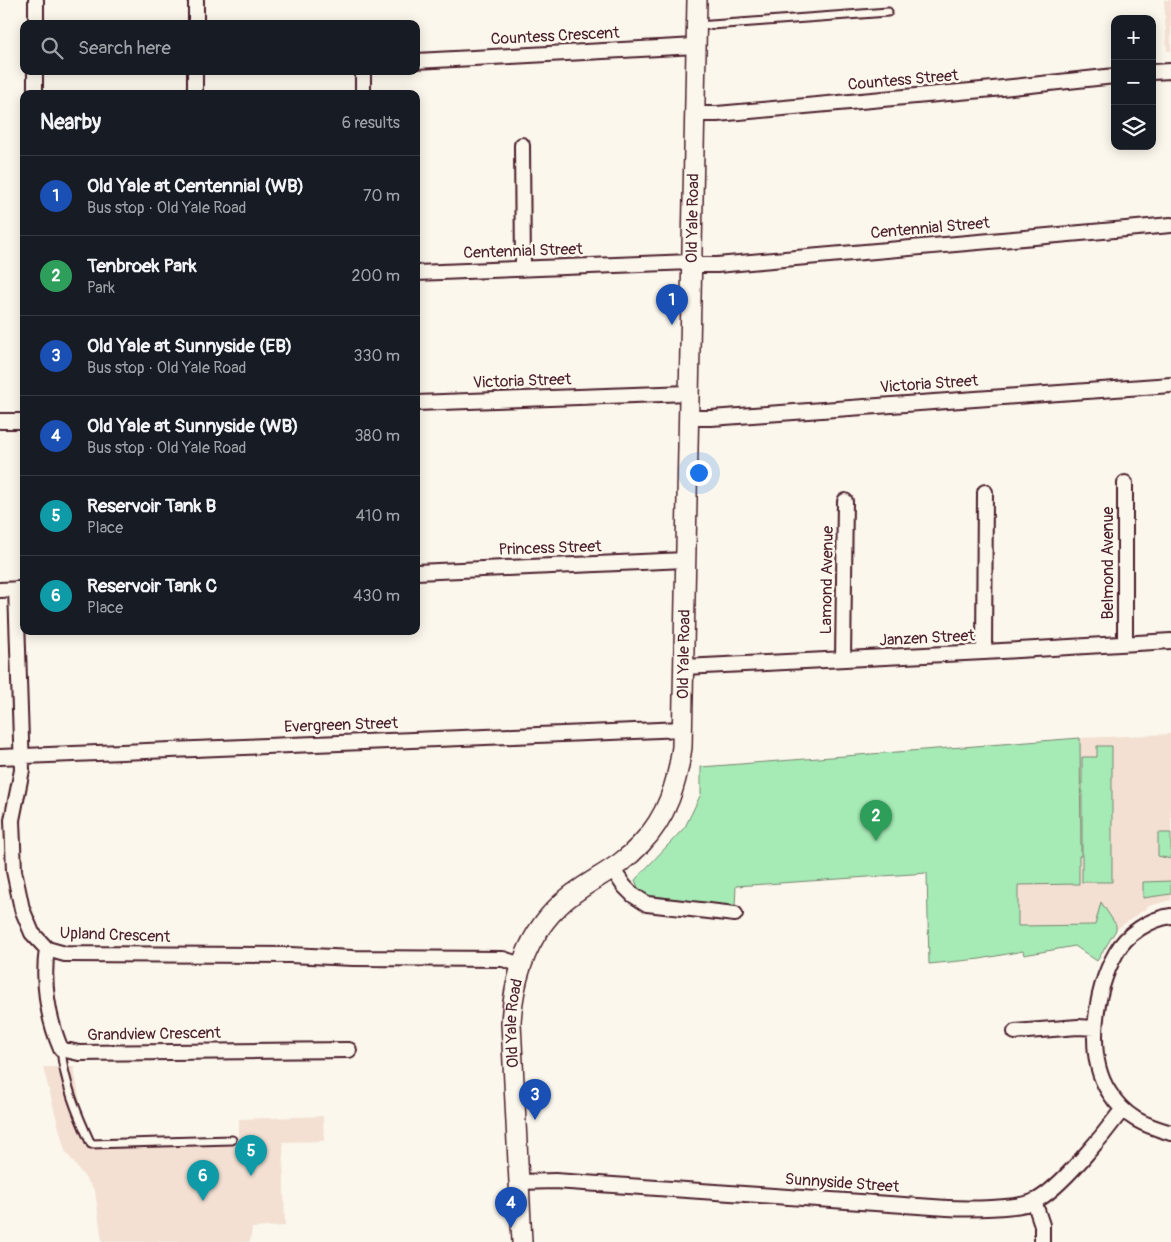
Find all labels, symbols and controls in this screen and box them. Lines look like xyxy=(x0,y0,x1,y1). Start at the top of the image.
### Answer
map controls xyxy=(1111,15,1156,150)
button: + xyxy=(1111,15,1156,60)
search box xyxy=(20,20,420,75)
street label: Countess Crescent xyxy=(490,23,620,49)
icon: search xyxy=(38,34,66,62)
text: Search here xyxy=(78,36,171,60)
button: − xyxy=(1111,60,1156,105)
street label: Countess Street xyxy=(847,65,960,95)
button: layers xyxy=(1111,105,1156,150)
text: Nearby xyxy=(40,109,101,136)
text: 6 results xyxy=(342,113,400,133)
street label: Old Yale Road xyxy=(682,173,704,263)
text: Old Yale at Centennial (WB) xyxy=(87,174,304,198)
text: 1 xyxy=(53,186,59,206)
text: 70 m xyxy=(363,186,400,206)
text: Bus stop · Old Yale Road xyxy=(87,198,246,218)
street label: Centennial Street xyxy=(870,213,991,243)
street label: Centennial Street xyxy=(463,239,584,263)
text: Tenbroek Park xyxy=(87,254,197,278)
text: 2 xyxy=(52,266,60,286)
text: 200 m xyxy=(352,266,400,286)
text: Park xyxy=(87,278,115,298)
pin: 1 xyxy=(656,284,688,325)
text: Old Yale at Sunnyside (EB) xyxy=(87,334,292,358)
text: 3 xyxy=(52,346,60,366)
text: 330 m xyxy=(354,346,400,366)
text: Bus stop · Old Yale Road xyxy=(87,358,246,378)
street label: Victoria Street xyxy=(472,369,572,393)
street label: Victoria Street xyxy=(879,371,979,397)
text: Old Yale at Sunnyside (WB) xyxy=(87,414,299,438)
text: 4 xyxy=(51,426,61,446)
text: 380 m xyxy=(354,426,400,446)
text: Bus stop · Old Yale Road xyxy=(87,438,246,458)
your location xyxy=(686,460,712,486)
text: Reservoir Tank B xyxy=(87,494,216,518)
text: 5 xyxy=(52,506,60,526)
text: 410 m xyxy=(356,506,400,526)
street label: Belmond Avenue xyxy=(1098,506,1118,619)
text: Place xyxy=(87,518,123,538)
street label: Lamond Avenue xyxy=(816,525,838,634)
street label: Princess Street xyxy=(498,536,602,560)
text: Reservoir Tank C xyxy=(87,574,217,598)
text: 6 xyxy=(51,586,61,606)
text: 430 m xyxy=(353,586,400,606)
text: Place xyxy=(87,598,123,618)
street label: Old Yale Road xyxy=(673,609,695,699)
street label: Janzen Street xyxy=(879,625,976,650)
street label: Evergreen Street xyxy=(284,713,399,737)
pin: 2 xyxy=(860,800,892,841)
street label: Upland Crescent xyxy=(59,923,171,947)
street label: Old Yale Road xyxy=(501,977,527,1069)
street label: Grandview Crescent xyxy=(87,1023,222,1045)
pin: 3 xyxy=(519,1079,551,1120)
pin: 5 xyxy=(235,1135,267,1176)
pin: 6 xyxy=(187,1160,219,1201)
street label: Sunnyside Street xyxy=(784,1169,900,1197)
pin: 4 xyxy=(495,1187,527,1228)

